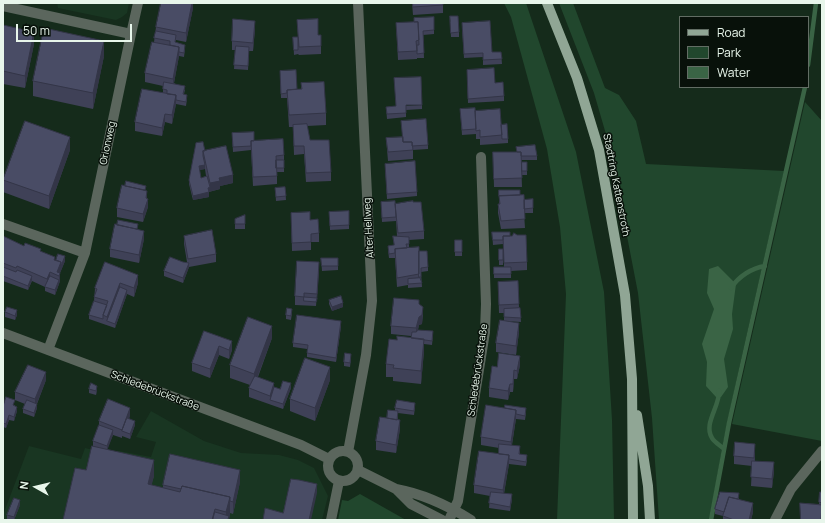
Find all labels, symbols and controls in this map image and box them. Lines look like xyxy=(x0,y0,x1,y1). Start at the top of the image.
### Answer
scale bar xyxy=(18,16,134,42)
legend xyxy=(679,16,809,88)
text: 50 m xyxy=(23,22,50,39)
text: Road xyxy=(717,24,745,41)
text: Park xyxy=(717,44,741,61)
text: Water xyxy=(717,64,750,81)
street label: Orionweg xyxy=(98,120,118,166)
street label: Stadtring Kattenstroth xyxy=(600,133,632,237)
street label: Alter Hellweg xyxy=(361,197,377,259)
street label: Schledebrückstraße xyxy=(466,323,490,417)
street label: Schledebrückstraße xyxy=(109,369,201,413)
north arrow xyxy=(16,467,56,507)
text: N xyxy=(16,480,32,490)

